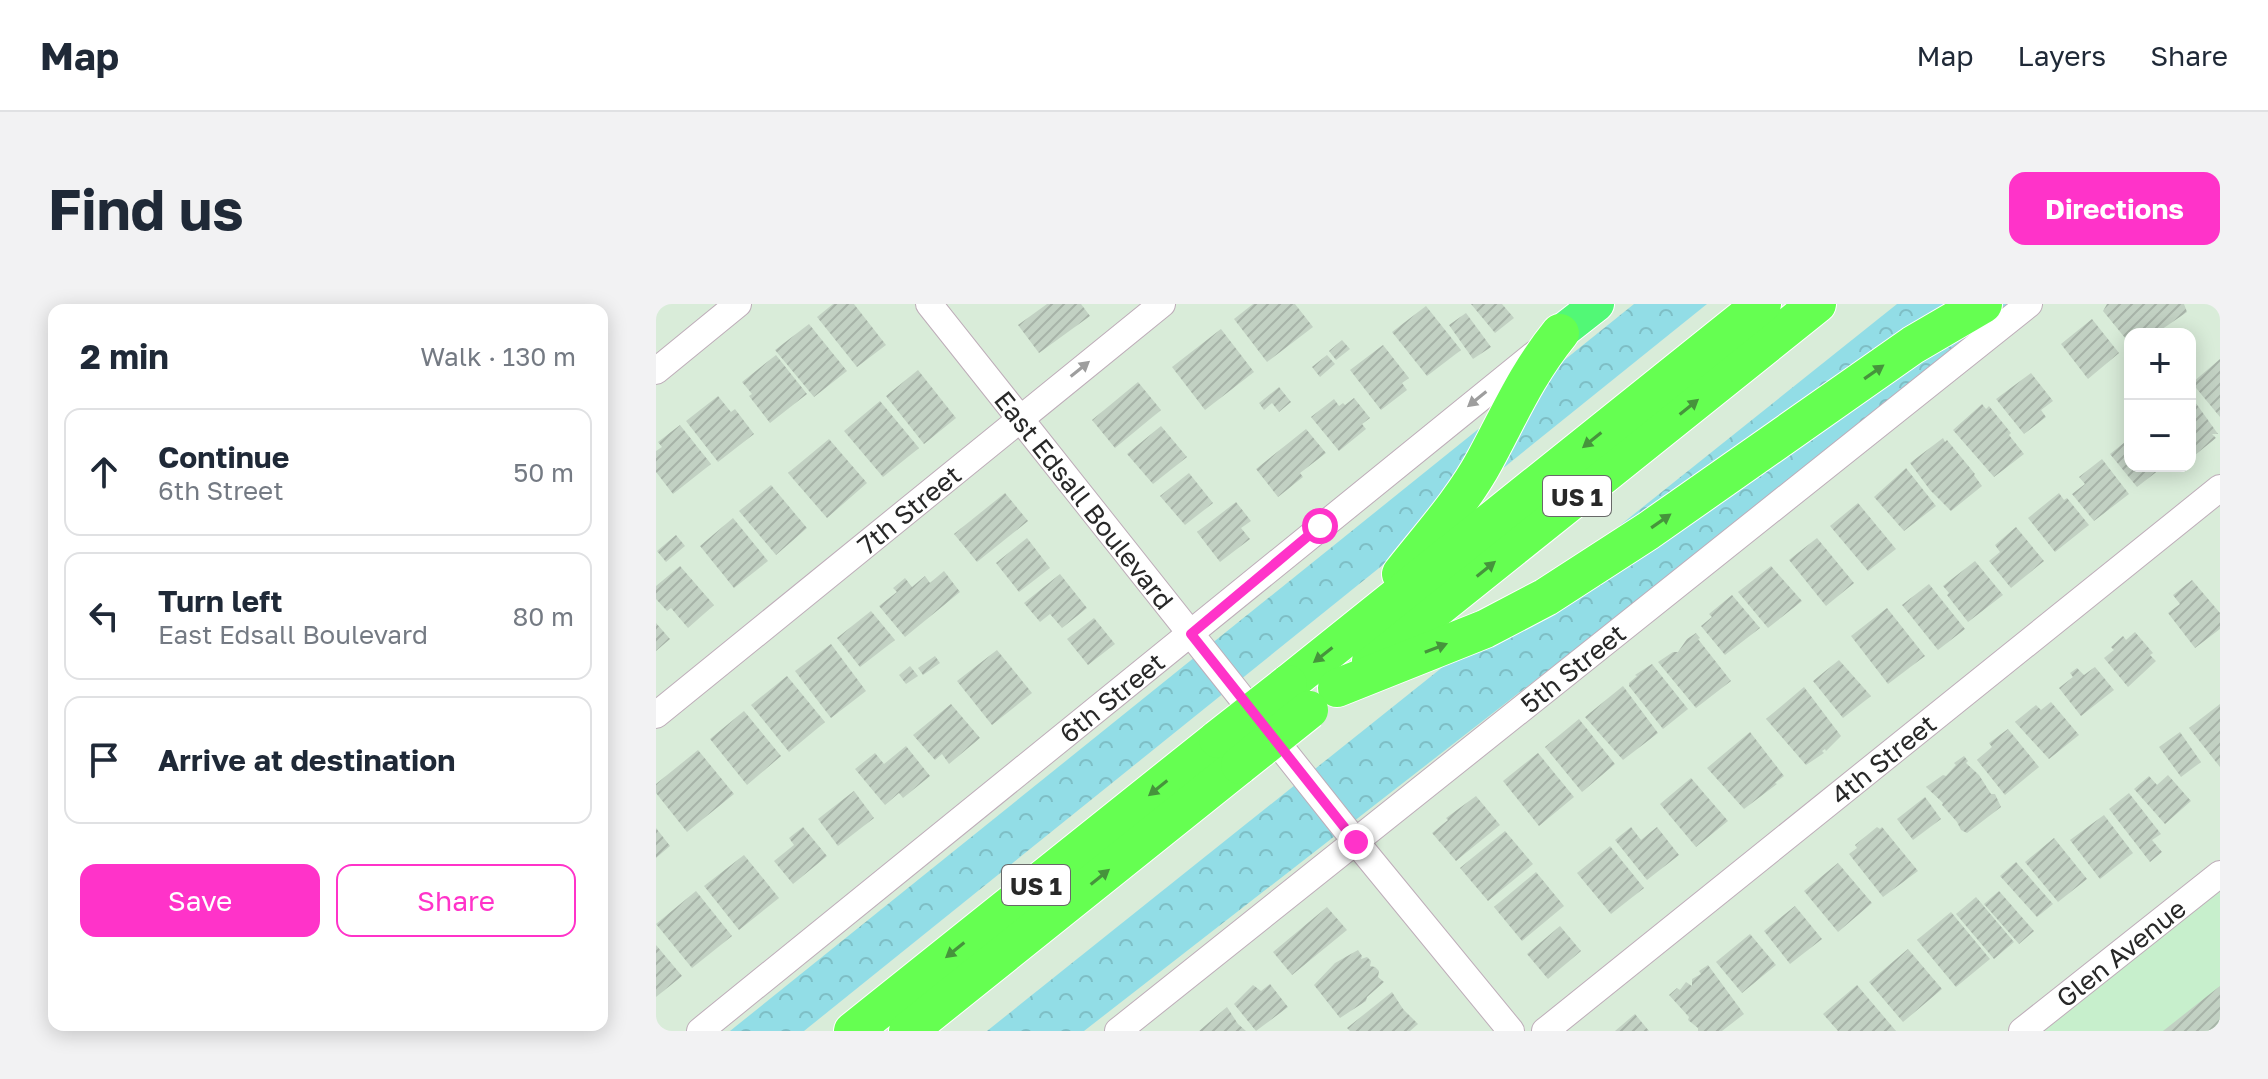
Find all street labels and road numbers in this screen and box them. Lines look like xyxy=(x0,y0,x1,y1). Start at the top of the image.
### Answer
street label: East Edsall Boulevard xyxy=(988,384,1180,615)
street label: 7th Street xyxy=(851,458,967,560)
road number: US 1 xyxy=(1543,476,1611,516)
street label: 5th Street xyxy=(1514,617,1631,719)
street label: 6th Street xyxy=(1053,646,1170,749)
street label: 4th Street xyxy=(1824,707,1942,810)
road number: US 1 xyxy=(1002,865,1070,905)
street label: Glen Avenue xyxy=(2050,892,2191,1013)

